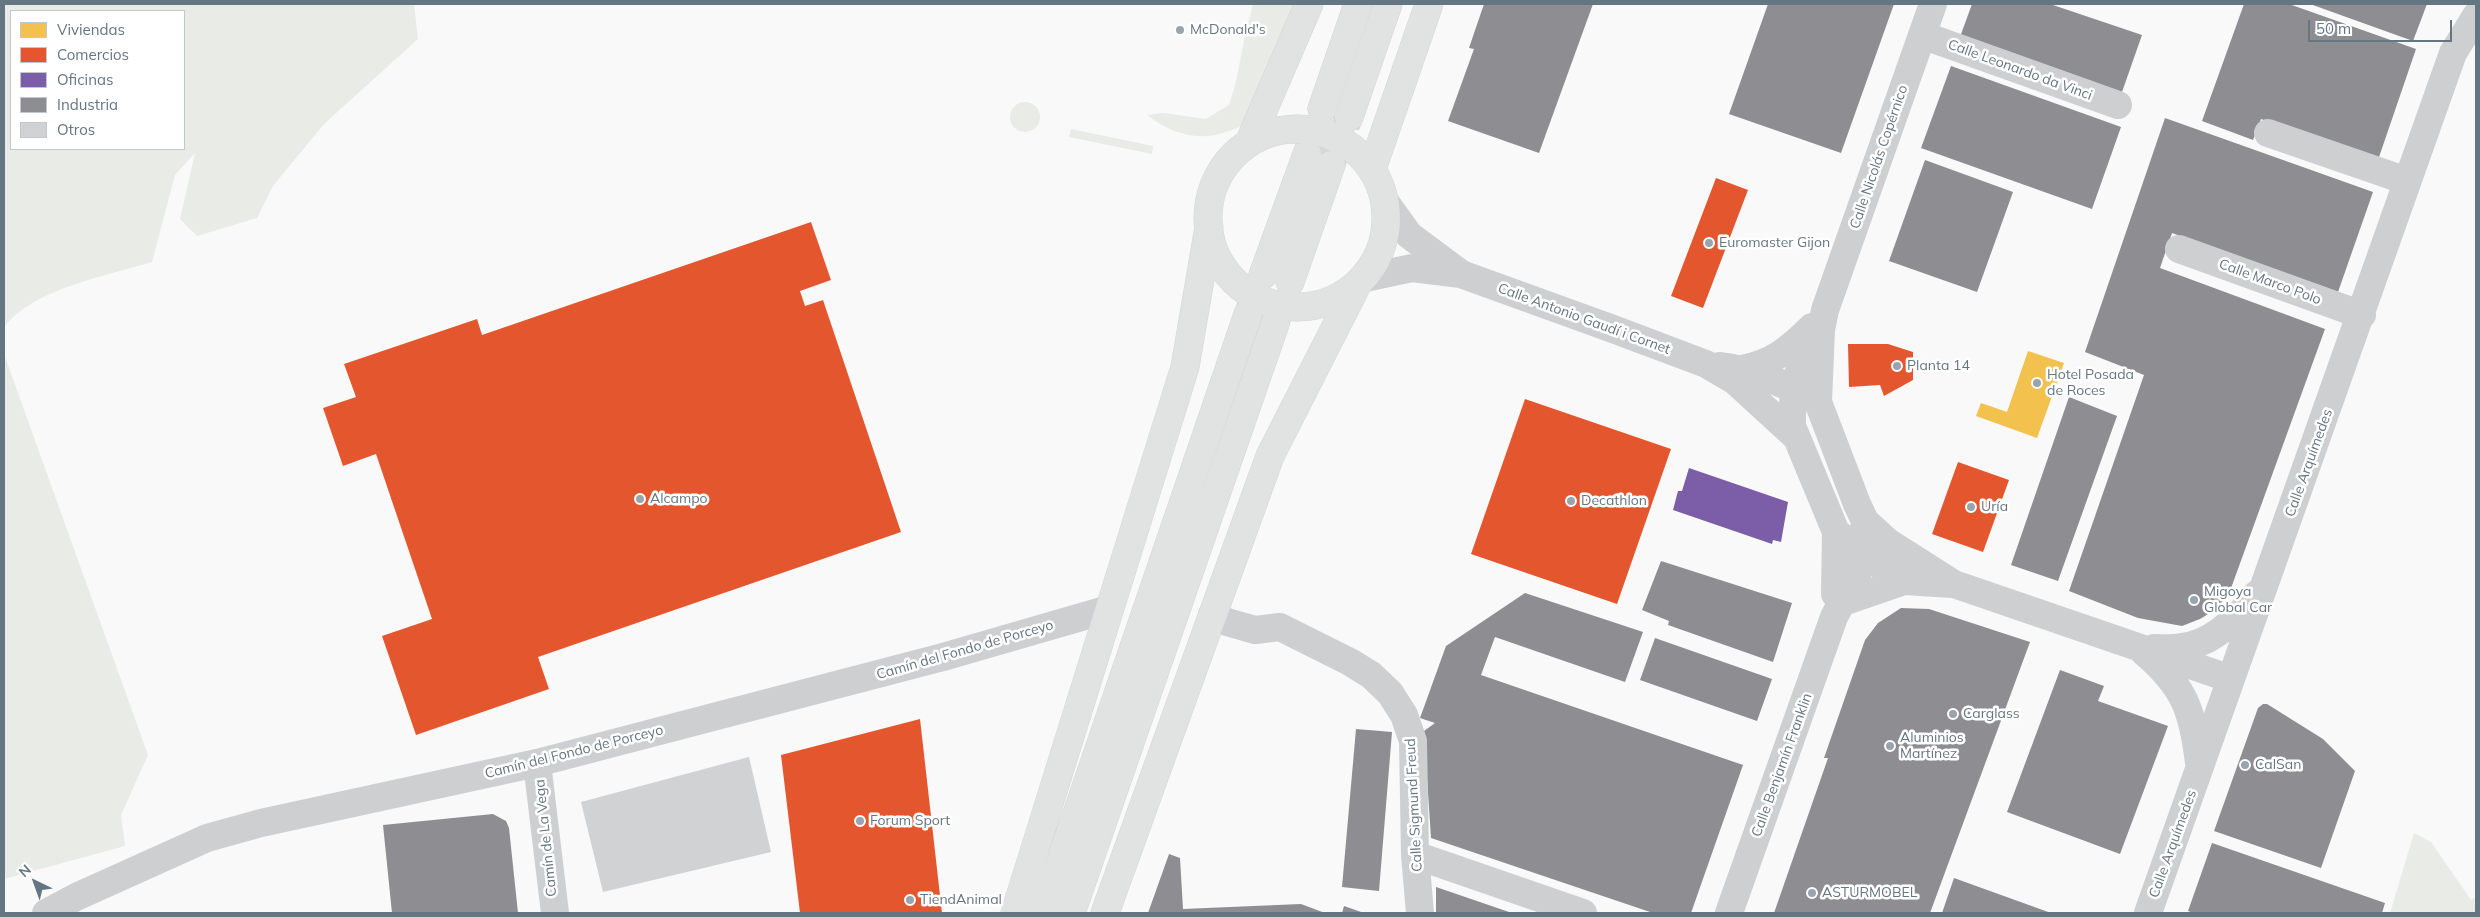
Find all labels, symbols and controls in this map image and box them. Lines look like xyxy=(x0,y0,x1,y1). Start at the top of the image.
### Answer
legend xyxy=(10,10,185,150)
scale bar xyxy=(2310,10,2454,42)
text: 50 m xyxy=(2316,19,2351,38)
text: Viviendas xyxy=(57,20,125,39)
place label: McDonald's xyxy=(1190,22,1266,38)
marker: McDonald's xyxy=(1174,24,1186,36)
street label: Calle Leonardo da Vinci xyxy=(1945,36,2095,104)
text: Comercios xyxy=(57,45,129,64)
text: Oficinas xyxy=(57,70,113,89)
street label: Calle Nicolás Copérnico xyxy=(1846,83,1912,231)
text: Industria xyxy=(57,95,118,114)
text: Otros xyxy=(57,120,95,139)
place label: Euromaster Gijon xyxy=(1719,235,1830,251)
marker: Euromaster Gijon xyxy=(1703,237,1715,249)
street label: Calle Marco Polo xyxy=(2217,256,2323,308)
street label: Calle Antonio Gaudí i Cornet xyxy=(1496,280,1672,358)
place label: Planta 14 xyxy=(1907,358,1970,374)
marker: Planta 14 xyxy=(1891,360,1903,372)
place label: Hotel Posada de Roces xyxy=(2047,367,2134,400)
marker: Hotel Posada de Roces xyxy=(2031,377,2043,389)
street label: Calle Arquímedes xyxy=(2282,407,2336,519)
place label: Alcampo xyxy=(650,491,708,507)
marker: Alcampo xyxy=(634,493,646,505)
place label: Decathlon xyxy=(1581,493,1647,509)
marker: Decathlon xyxy=(1565,495,1577,507)
place label: Uría xyxy=(1981,499,2008,515)
marker: Uría xyxy=(1965,501,1977,513)
place label: Migoya Global Car xyxy=(2204,584,2272,616)
marker: Migoya Global Car xyxy=(2188,594,2200,606)
street label: Camín del Fondo de Porceyo xyxy=(875,617,1055,683)
street label: Calle Benjamín Franklin xyxy=(1748,691,1816,839)
place label: Carglass xyxy=(1963,706,2020,722)
marker: Carglass xyxy=(1947,708,1959,720)
street label: Camín del Fondo de Porceyo xyxy=(483,722,665,782)
place label: Aluminios Martínez xyxy=(1900,730,1964,762)
street label: Calle Sigmund Freud xyxy=(1402,738,1426,872)
marker: Aluminios Martínez xyxy=(1884,740,1896,752)
place label: CalSan xyxy=(2255,757,2301,773)
marker: CalSan xyxy=(2239,759,2251,771)
street label: Camín de La Vega xyxy=(531,778,561,898)
street label: Calle Arquímedes xyxy=(2146,788,2200,900)
place label: Forum Sport xyxy=(870,813,950,829)
marker: Forum Sport xyxy=(854,815,866,827)
north arrow xyxy=(10,857,60,907)
text: N xyxy=(15,861,35,881)
place label: ASTURMOBEL xyxy=(1822,885,1917,901)
marker: ASTURMOBEL xyxy=(1806,887,1818,899)
place label: TiendAnimal xyxy=(920,892,1002,908)
marker: TiendAnimal xyxy=(904,894,916,906)

